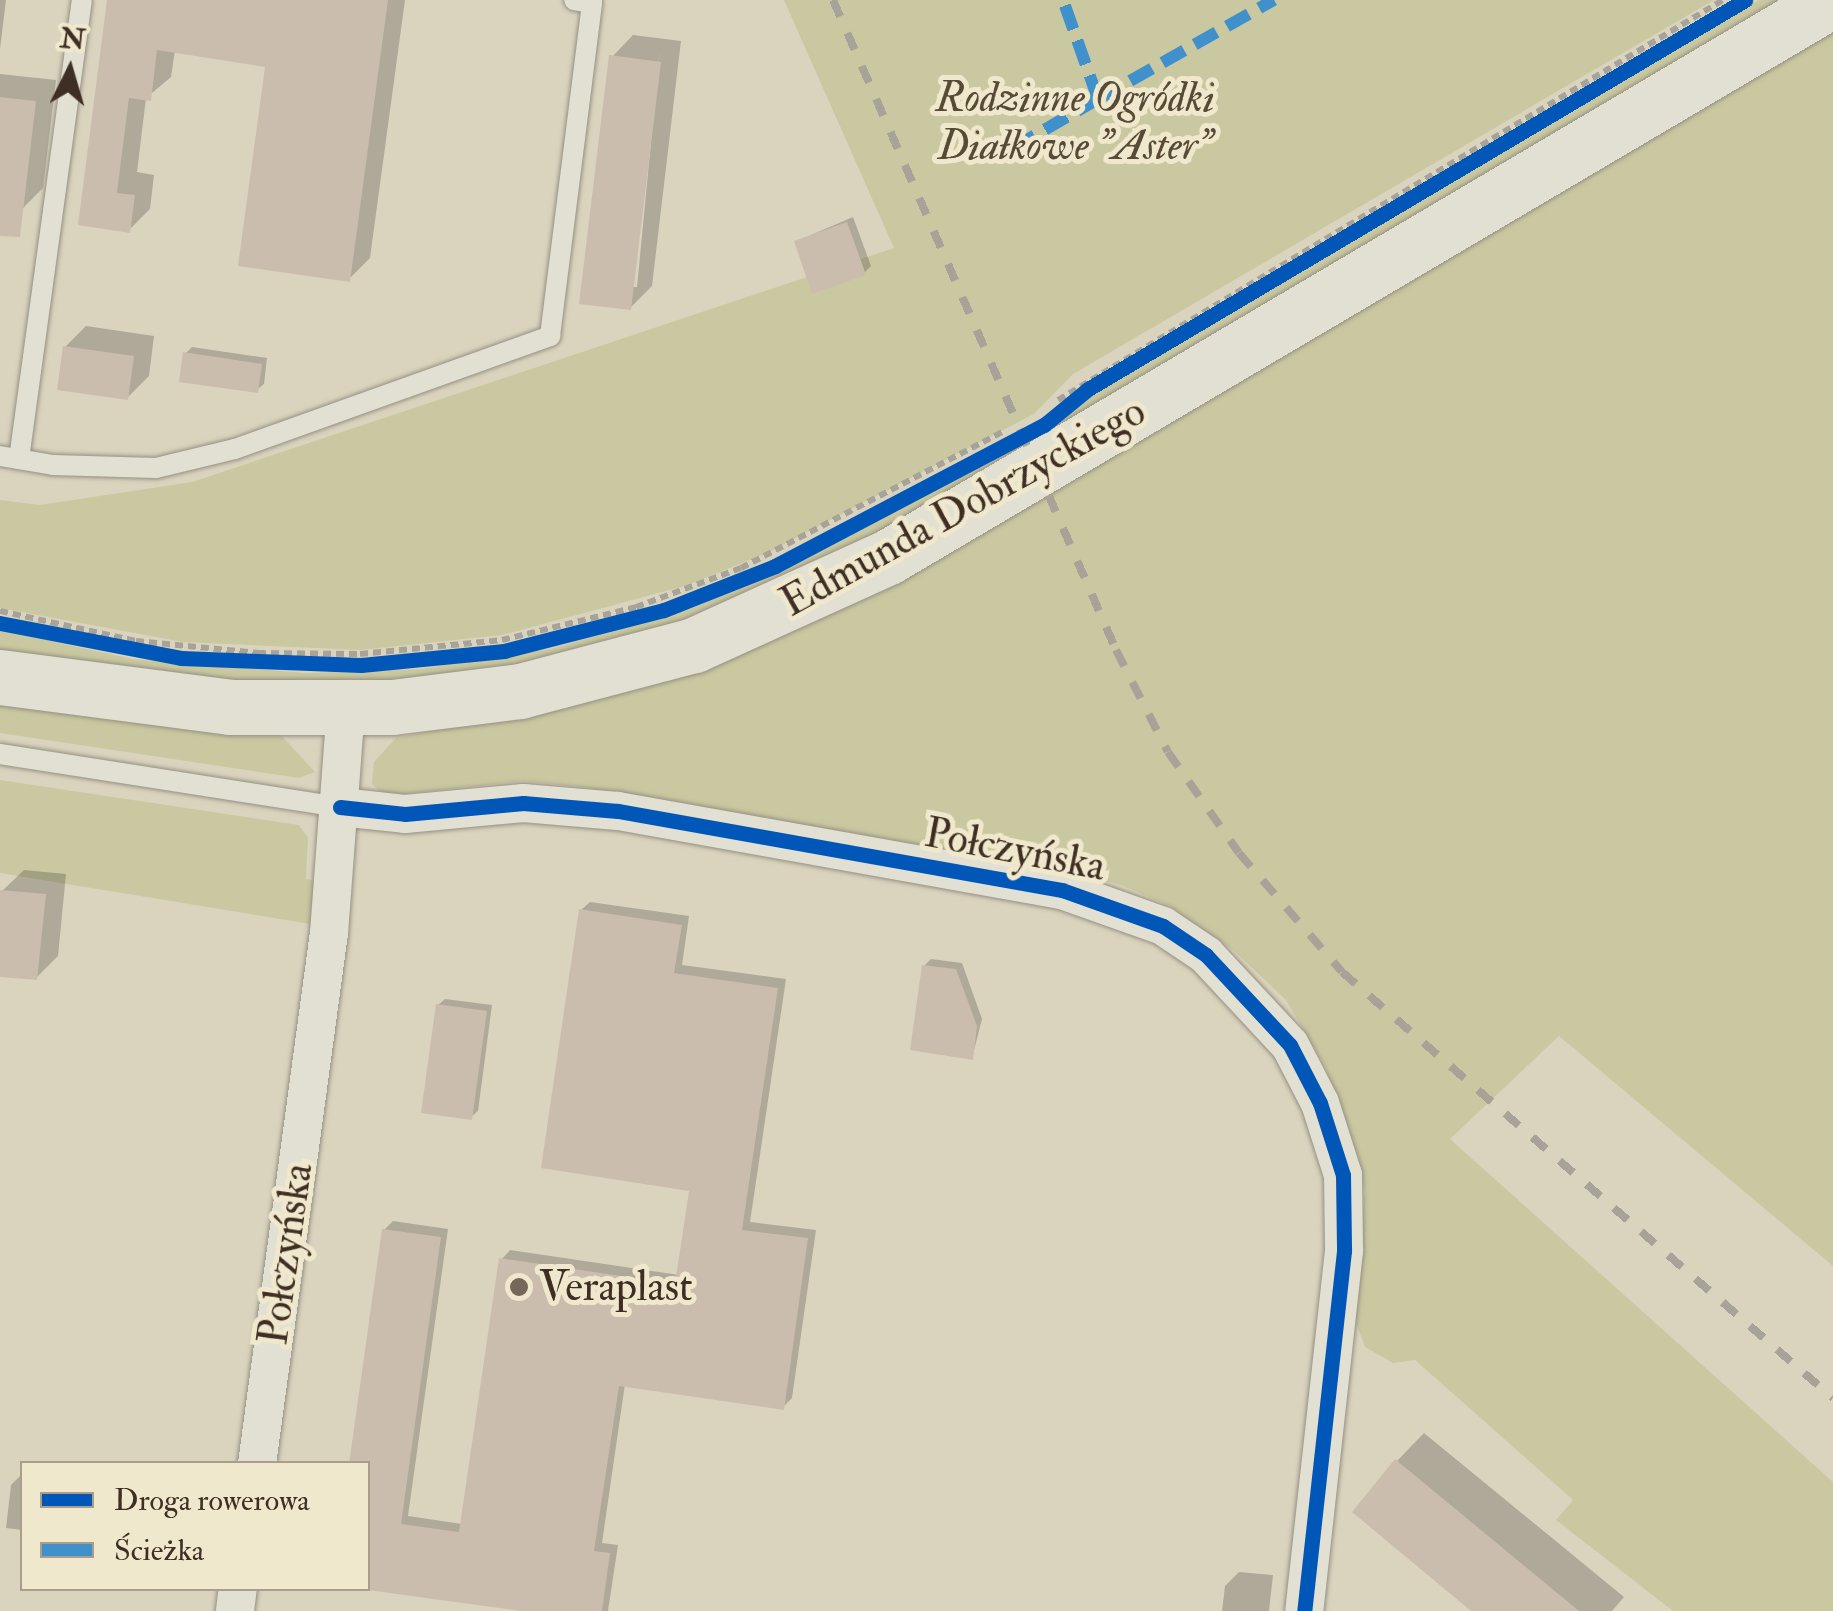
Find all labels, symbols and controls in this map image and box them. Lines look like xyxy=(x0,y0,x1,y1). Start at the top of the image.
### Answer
north arrow xyxy=(20,20,120,120)
text: N xyxy=(59,21,87,58)
park label: Rodzinne Ogródki Diałkowe "Aster" xyxy=(935,73,1215,172)
street label: Edmunda Dobrzyckiego xyxy=(772,386,1154,628)
street label: Połczyńska xyxy=(920,808,1110,892)
street label: Połczyńska xyxy=(248,1160,324,1348)
place label: Veraplast xyxy=(539,1262,693,1312)
marker: Veraplast xyxy=(508,1276,530,1298)
legend xyxy=(20,1461,370,1591)
text: Droga rowerowa xyxy=(114,1482,310,1519)
text: Ścieżka xyxy=(114,1532,204,1569)

